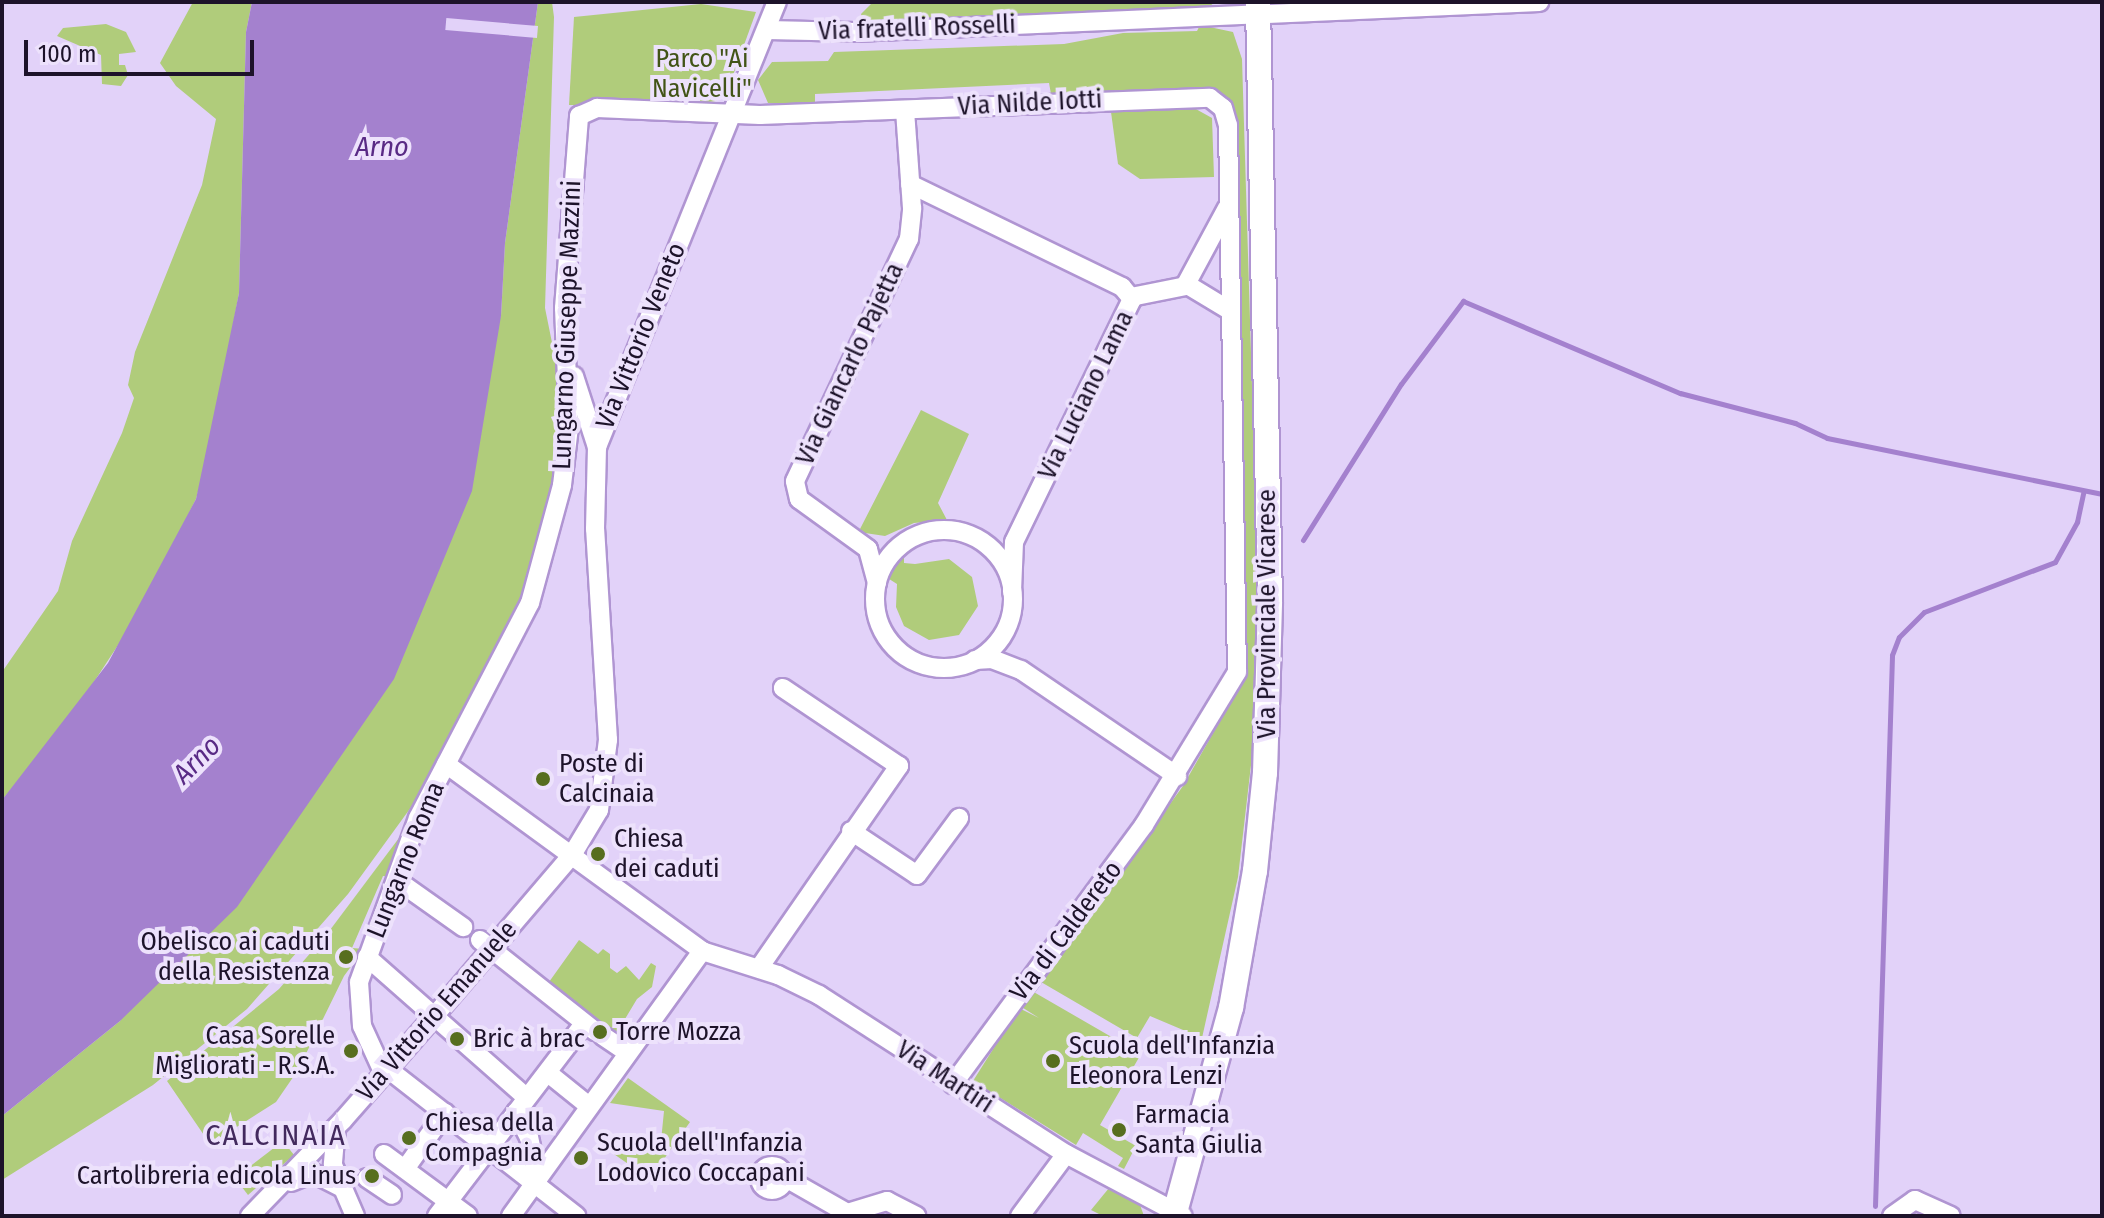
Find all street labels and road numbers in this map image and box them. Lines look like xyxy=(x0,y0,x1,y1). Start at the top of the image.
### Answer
street label: Via fratelli Rosselli xyxy=(818,9,1016,47)
street label: Via Nilde Iotti xyxy=(957,84,1103,122)
street label: Lungarno Giuseppe Mazzini xyxy=(546,180,588,470)
street label: Via Vittorio Veneto xyxy=(589,238,693,434)
street label: Via Giancarlo Pajetta xyxy=(789,258,911,470)
street label: Via Luciano Lama xyxy=(1032,305,1140,485)
street label: Via Provinciale Vicarese xyxy=(1251,489,1283,739)
street label: Lungarno Roma xyxy=(361,777,451,943)
street label: Via di Caldereto xyxy=(1003,855,1129,1007)
street label: Via Vittorio Emanuele xyxy=(350,915,524,1107)
street label: Via Martiri xyxy=(891,1034,999,1120)

